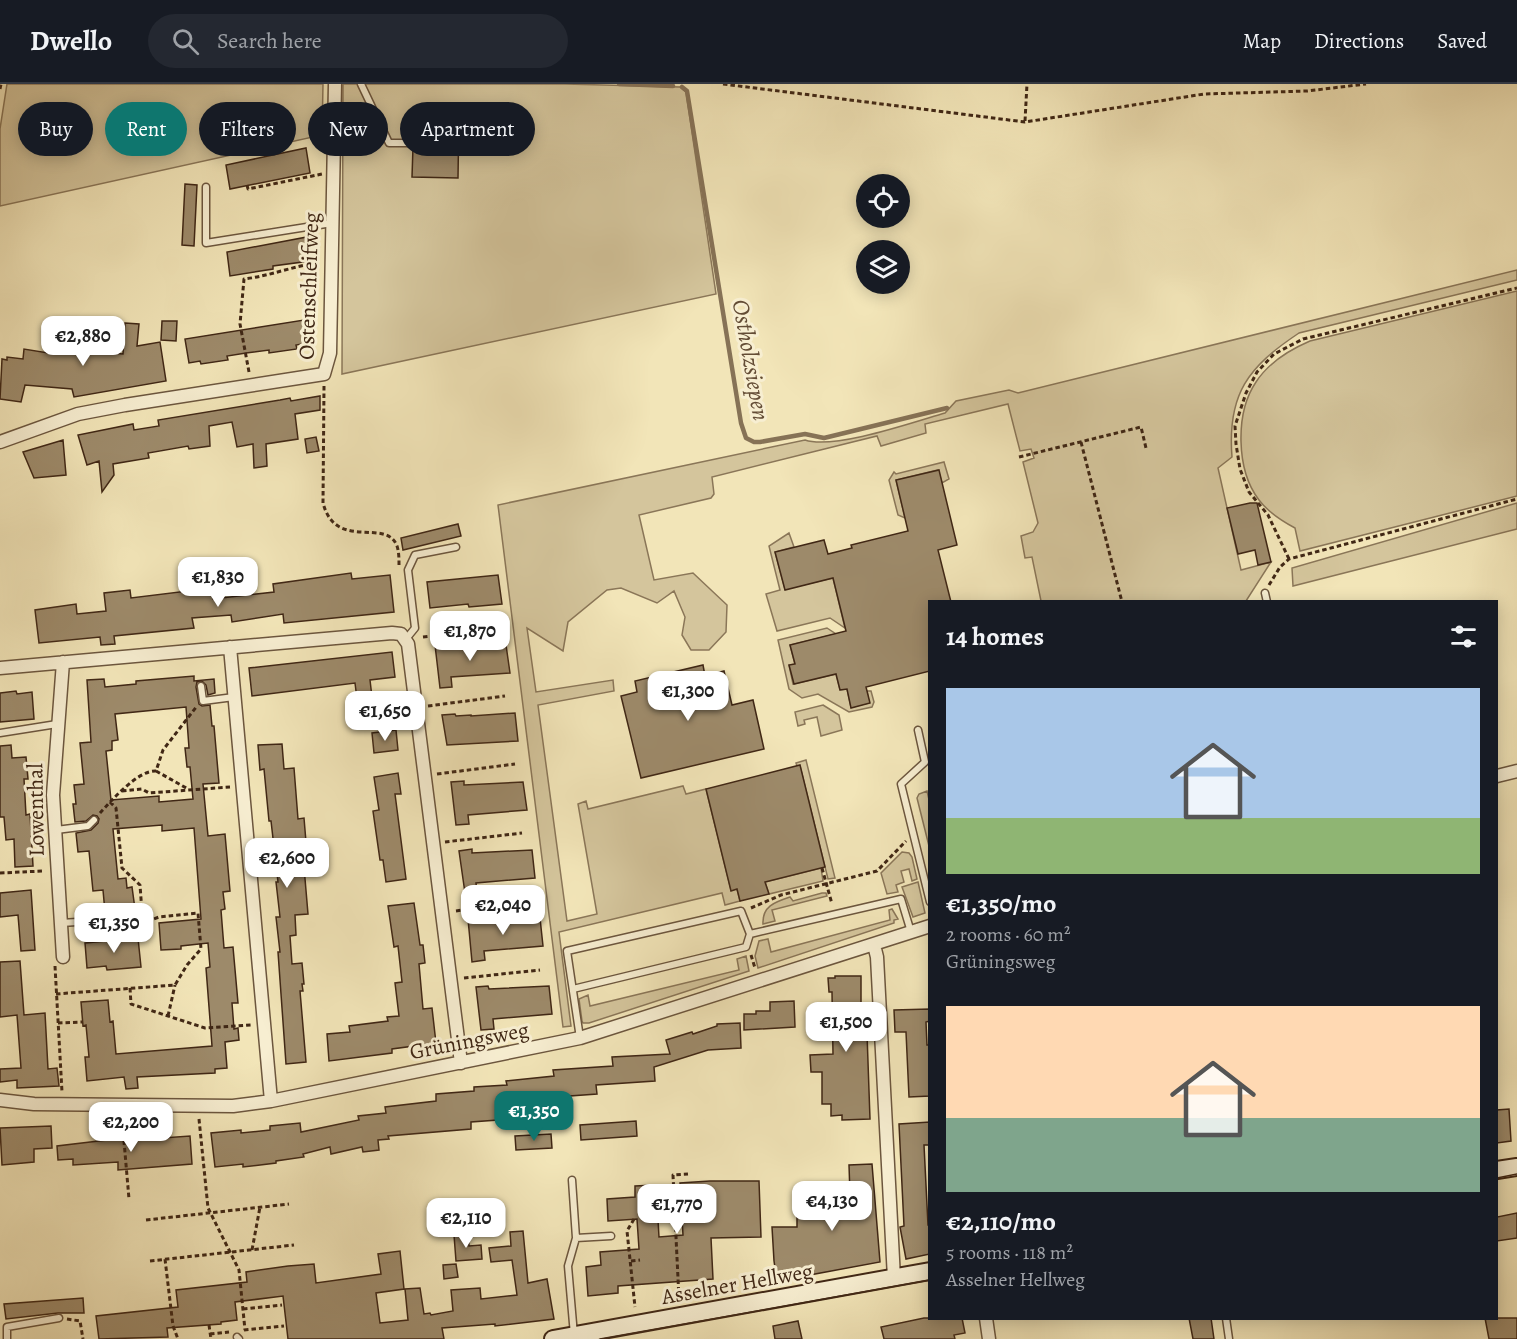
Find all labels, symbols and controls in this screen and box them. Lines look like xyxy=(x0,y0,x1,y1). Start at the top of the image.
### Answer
search box xyxy=(148,14,568,68)
text: Dwello xyxy=(30,22,112,60)
icon: search xyxy=(169,25,202,58)
text: Search here xyxy=(217,26,322,56)
text: Map xyxy=(1243,27,1281,55)
text: Directions xyxy=(1314,27,1404,55)
text: Saved xyxy=(1437,27,1487,55)
chip: Buy xyxy=(18,102,93,156)
chip: Rent xyxy=(105,102,187,156)
chip: Filters xyxy=(199,102,296,156)
chip: New xyxy=(308,102,388,156)
chip: Apartment xyxy=(400,102,535,156)
map controls xyxy=(856,174,910,294)
button: locate xyxy=(856,174,910,228)
street label: Ostenschleifweg xyxy=(291,212,327,360)
button: layers xyxy=(856,240,910,294)
water label: Ostholzsiepen xyxy=(725,297,777,423)
pin: €2,880 xyxy=(34,316,132,367)
text: €2,880 xyxy=(55,322,111,349)
pin: €1,830 xyxy=(169,557,267,608)
text: €1,830 xyxy=(192,563,244,590)
pin: €1,870 xyxy=(421,611,519,662)
text: €1,870 xyxy=(444,617,496,644)
text: 14 homes xyxy=(946,619,1044,654)
icon: filters xyxy=(1447,620,1480,653)
pin: €1,300 xyxy=(639,671,737,722)
text: €1,300 xyxy=(662,677,714,704)
pin: €1,650 xyxy=(336,691,434,742)
text: €1,650 xyxy=(359,697,411,724)
icon: home xyxy=(1159,727,1267,835)
street label: Lowenthal xyxy=(20,763,52,857)
pin: €2,600 xyxy=(238,838,336,889)
text: €2,600 xyxy=(259,844,315,871)
pin: €2,040 xyxy=(454,885,552,936)
text: €1,350/mo xyxy=(946,886,1056,921)
text: €2,040 xyxy=(475,891,531,918)
pin: €1,350 xyxy=(65,903,163,954)
text: €1,350 xyxy=(88,909,140,936)
text: 2 rooms · 60 m² xyxy=(946,921,1070,948)
text: Grüningsweg xyxy=(946,948,1056,975)
pin: €1,500 xyxy=(797,1002,895,1053)
text: €1,500 xyxy=(820,1008,872,1035)
street label: Grüningsweg xyxy=(407,1015,531,1067)
icon: home xyxy=(1159,1045,1267,1153)
pin: €1,350 xyxy=(485,1091,583,1142)
text: €1,350 xyxy=(508,1097,560,1124)
pin: €2,200 xyxy=(82,1102,180,1153)
text: €2,200 xyxy=(103,1108,159,1135)
pin: €4,130 xyxy=(783,1181,881,1232)
pin: €1,770 xyxy=(628,1184,726,1235)
text: €4,130 xyxy=(806,1187,858,1214)
text: €1,770 xyxy=(651,1190,703,1217)
pin: €2,110 xyxy=(417,1198,515,1249)
text: €2,110 xyxy=(441,1204,491,1231)
text: €2,110/mo xyxy=(946,1204,1056,1239)
text: 5 rooms · 118 m² xyxy=(946,1239,1073,1266)
street label: Asselner Hellweg xyxy=(658,1256,815,1312)
text: Asselner Hellweg xyxy=(946,1266,1085,1293)

